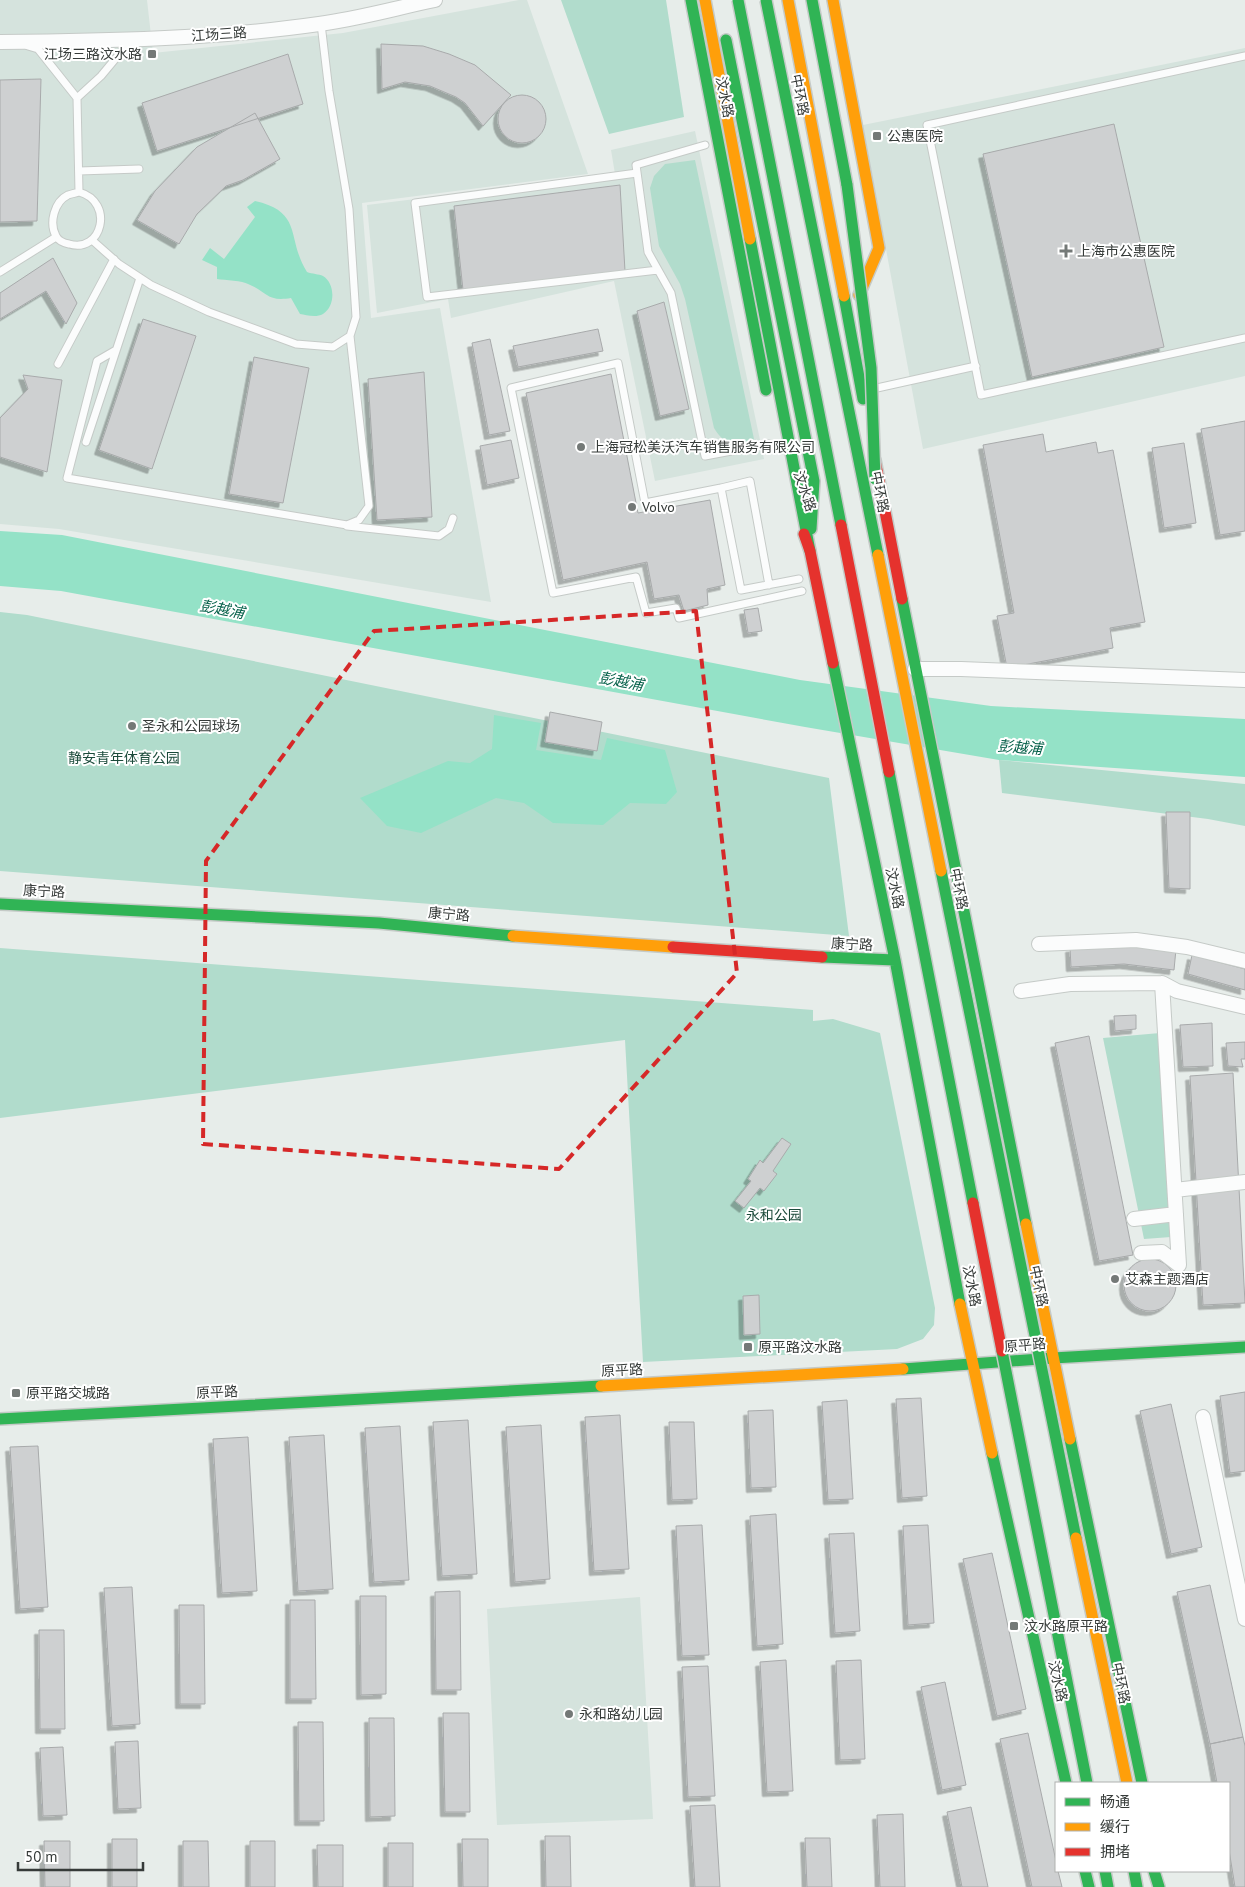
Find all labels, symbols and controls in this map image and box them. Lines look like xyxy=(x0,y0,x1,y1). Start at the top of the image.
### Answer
street label: 江场三路 xyxy=(190,23,248,45)
place label: 江场三路汶水路 xyxy=(44,45,142,63)
marker: 江场三路汶水路 xyxy=(146,48,158,60)
street label: 中环路 xyxy=(787,73,813,117)
street label: 汶水路 xyxy=(712,75,738,119)
place label: 公惠医院 xyxy=(887,127,943,145)
marker: 公惠医院 xyxy=(871,130,883,142)
place label: 上海市公惠医院 xyxy=(1077,242,1175,260)
marker: 上海市公惠医院 xyxy=(1059,244,1073,258)
place label: 上海冠松美沃汽车销售服务有限公司 xyxy=(591,438,815,456)
marker: 上海冠松美沃汽车销售服务有限公司 xyxy=(575,441,587,453)
street label: 汶水路 xyxy=(790,468,820,514)
street label: 中环路 xyxy=(867,470,893,514)
place label: Volvo xyxy=(641,498,675,516)
marker: Volvo xyxy=(626,501,638,513)
water label: 彭越浦 xyxy=(198,596,248,623)
water label: 彭越浦 xyxy=(597,668,647,695)
place label: 圣永和公园球场 xyxy=(142,717,240,735)
marker: 圣永和公园球场 xyxy=(126,720,138,732)
water label: 彭越浦 xyxy=(997,736,1045,758)
park label: 静安青年体育公园 xyxy=(68,749,180,767)
street label: 汶水路 xyxy=(882,866,908,910)
street label: 中环路 xyxy=(946,867,972,911)
street label: 康宁路 xyxy=(23,881,65,901)
street label: 康宁路 xyxy=(427,903,471,925)
street label: 康宁路 xyxy=(831,934,873,954)
park label: 永和公园 xyxy=(746,1206,802,1224)
street label: 汶水路 xyxy=(959,1264,985,1308)
street label: 中环路 xyxy=(1026,1264,1052,1308)
place label: 艾森主题酒店 xyxy=(1125,1270,1209,1288)
marker: 艾森主题酒店 xyxy=(1109,1273,1121,1285)
street label: 原平路 xyxy=(1003,1334,1047,1356)
place label: 原平路汶水路 xyxy=(758,1338,842,1356)
marker: 原平路汶水路 xyxy=(742,1341,754,1353)
street label: 原平路 xyxy=(601,1360,643,1380)
street label: 原平路 xyxy=(196,1382,238,1402)
place label: 原平路交城路 xyxy=(26,1384,110,1402)
marker: 原平路交城路 xyxy=(10,1387,22,1399)
place label: 汶水路原平路 xyxy=(1024,1617,1108,1635)
marker: 汶水路原平路 xyxy=(1008,1620,1020,1632)
street label: 汶水路 xyxy=(1045,1659,1071,1703)
street label: 中环路 xyxy=(1108,1661,1134,1705)
place label: 永和路幼儿园 xyxy=(579,1705,663,1723)
marker: 永和路幼儿园 xyxy=(563,1708,575,1720)
legend xyxy=(1055,1782,1230,1872)
text: 畅通 xyxy=(1100,1792,1130,1811)
text: 缓行 xyxy=(1100,1817,1130,1836)
scale bar xyxy=(18,1840,142,1872)
text: 拥堵 xyxy=(1100,1842,1130,1861)
text: 50 m xyxy=(25,1847,58,1866)

